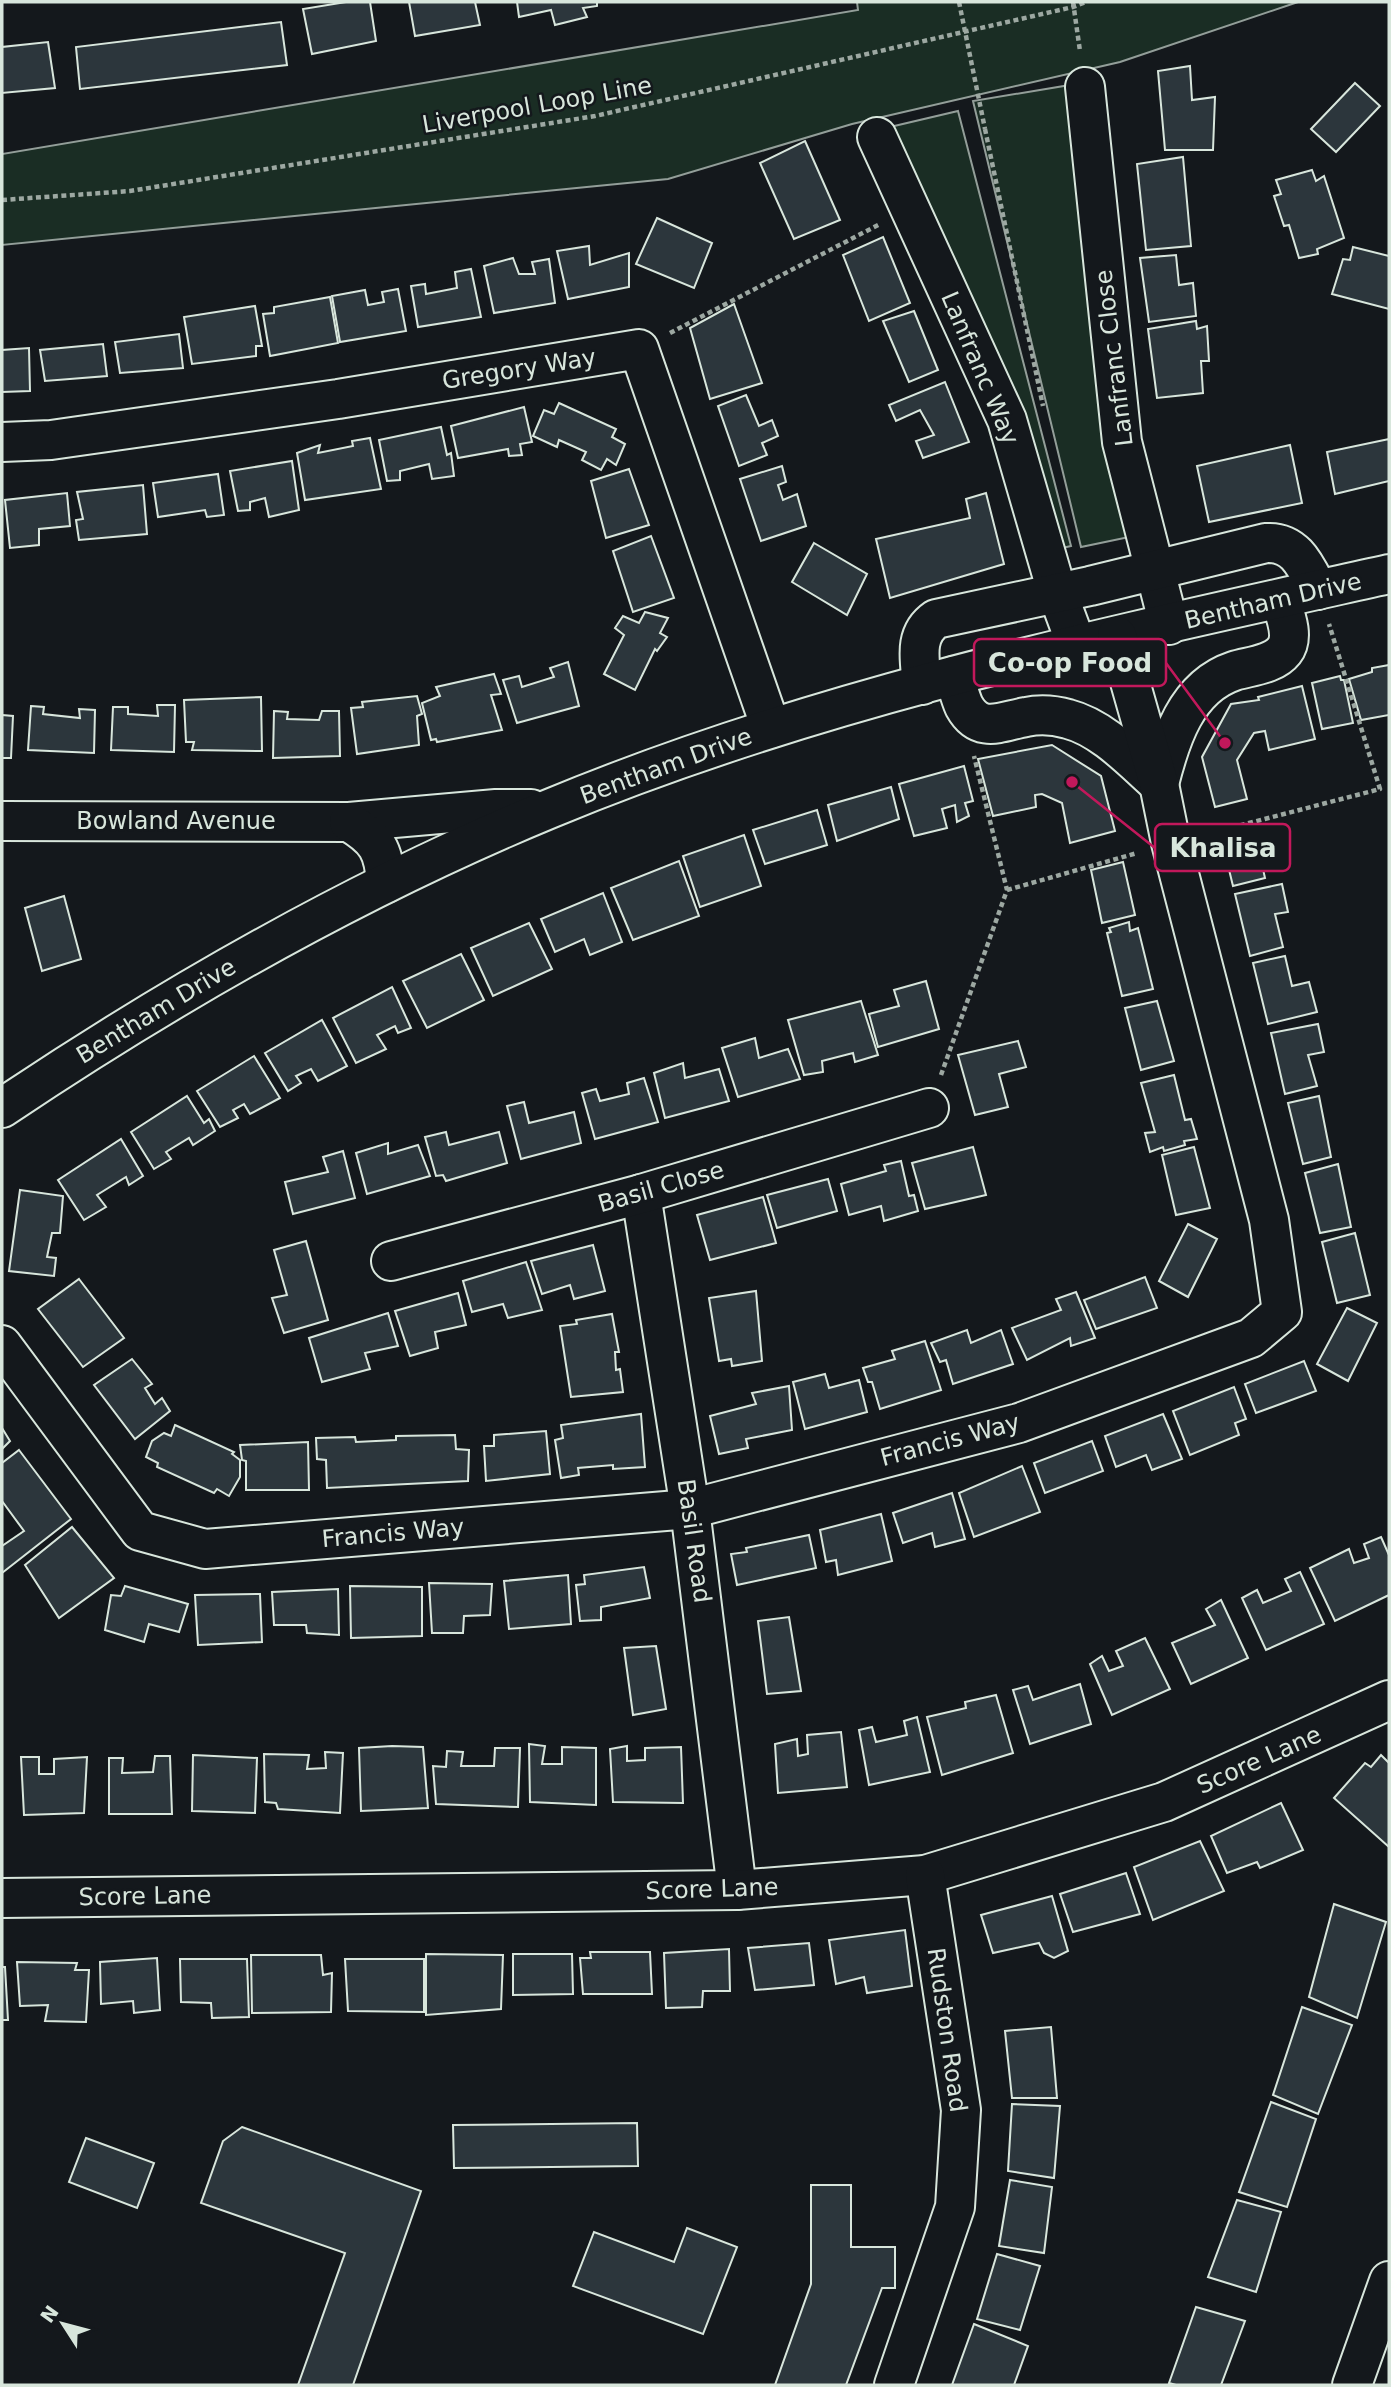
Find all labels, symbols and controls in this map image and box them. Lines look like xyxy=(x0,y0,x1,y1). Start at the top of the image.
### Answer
street label: Liverpool Loop Line xyxy=(420,71,654,139)
street label: Lanfranc Close xyxy=(1089,268,1139,448)
street label: Lanfranc Way xyxy=(935,287,1025,449)
street label: Gregory Way xyxy=(440,343,598,395)
street label: Bentham Drive xyxy=(1182,567,1364,635)
callout: Co-op Food xyxy=(974,639,1166,686)
text: Co-op Food xyxy=(988,648,1152,678)
street label: Bentham Drive xyxy=(576,722,756,810)
street label: Bowland Avenue xyxy=(76,807,276,835)
callout: Khalisa xyxy=(1155,824,1290,871)
text: Khalisa xyxy=(1169,833,1277,863)
street label: Bentham Drive xyxy=(71,952,241,1070)
street label: Basil Close xyxy=(595,1156,727,1218)
street label: Francis Way xyxy=(877,1408,1023,1472)
street label: Basil Road xyxy=(671,1477,717,1605)
street label: Francis Way xyxy=(321,1513,465,1553)
street label: Score Lane xyxy=(1193,1720,1325,1800)
street label: Score Lane xyxy=(645,1873,779,1905)
street label: Score Lane xyxy=(78,1881,212,1911)
street label: Rudston Road xyxy=(922,1946,972,2114)
north arrow xyxy=(28,2289,98,2359)
text: N xyxy=(36,2301,63,2327)

